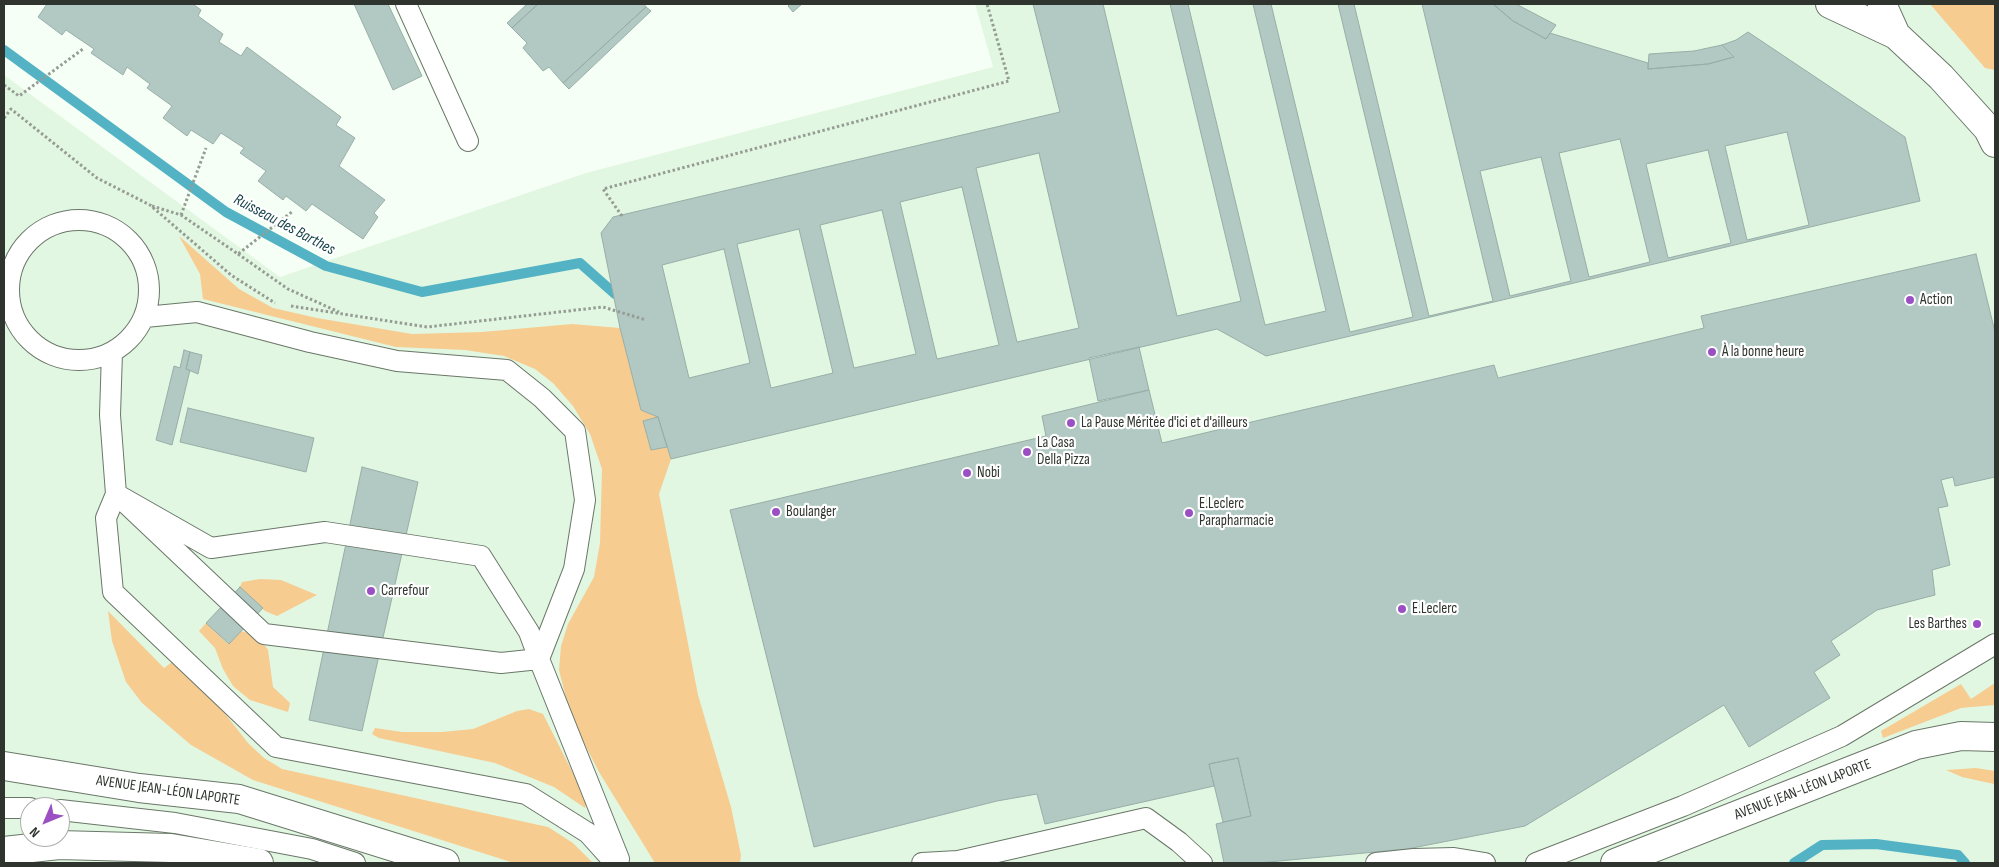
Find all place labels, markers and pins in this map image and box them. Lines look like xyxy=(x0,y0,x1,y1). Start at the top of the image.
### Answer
place label: Action xyxy=(1920,291,1953,309)
marker: Action xyxy=(1904,294,1916,306)
place label: À la bonne heure xyxy=(1722,343,1804,361)
marker: À la bonne heure xyxy=(1706,346,1718,358)
place label: La Pause Méritée d'ici et d'ailleurs xyxy=(1081,414,1248,432)
marker: La Pause Méritée d'ici et d'ailleurs xyxy=(1065,417,1077,429)
place label: La Casa Della Pizza xyxy=(1037,434,1090,469)
marker: La Casa Della Pizza xyxy=(1021,446,1033,458)
place label: Nobi xyxy=(977,464,1000,482)
marker: Nobi xyxy=(961,467,973,479)
place label: E.Leclerc Parapharmacie xyxy=(1199,495,1274,530)
place label: Boulanger xyxy=(786,503,836,521)
marker: Boulanger xyxy=(770,506,782,518)
marker: E.Leclerc Parapharmacie xyxy=(1183,507,1195,519)
place label: Carrefour xyxy=(381,582,429,600)
marker: Carrefour xyxy=(365,585,377,597)
place label: E.Leclerc xyxy=(1412,600,1457,618)
marker: E.Leclerc xyxy=(1396,603,1408,615)
place label: Les Barthes xyxy=(1908,615,1967,633)
marker: Les Barthes xyxy=(1971,618,1983,630)

